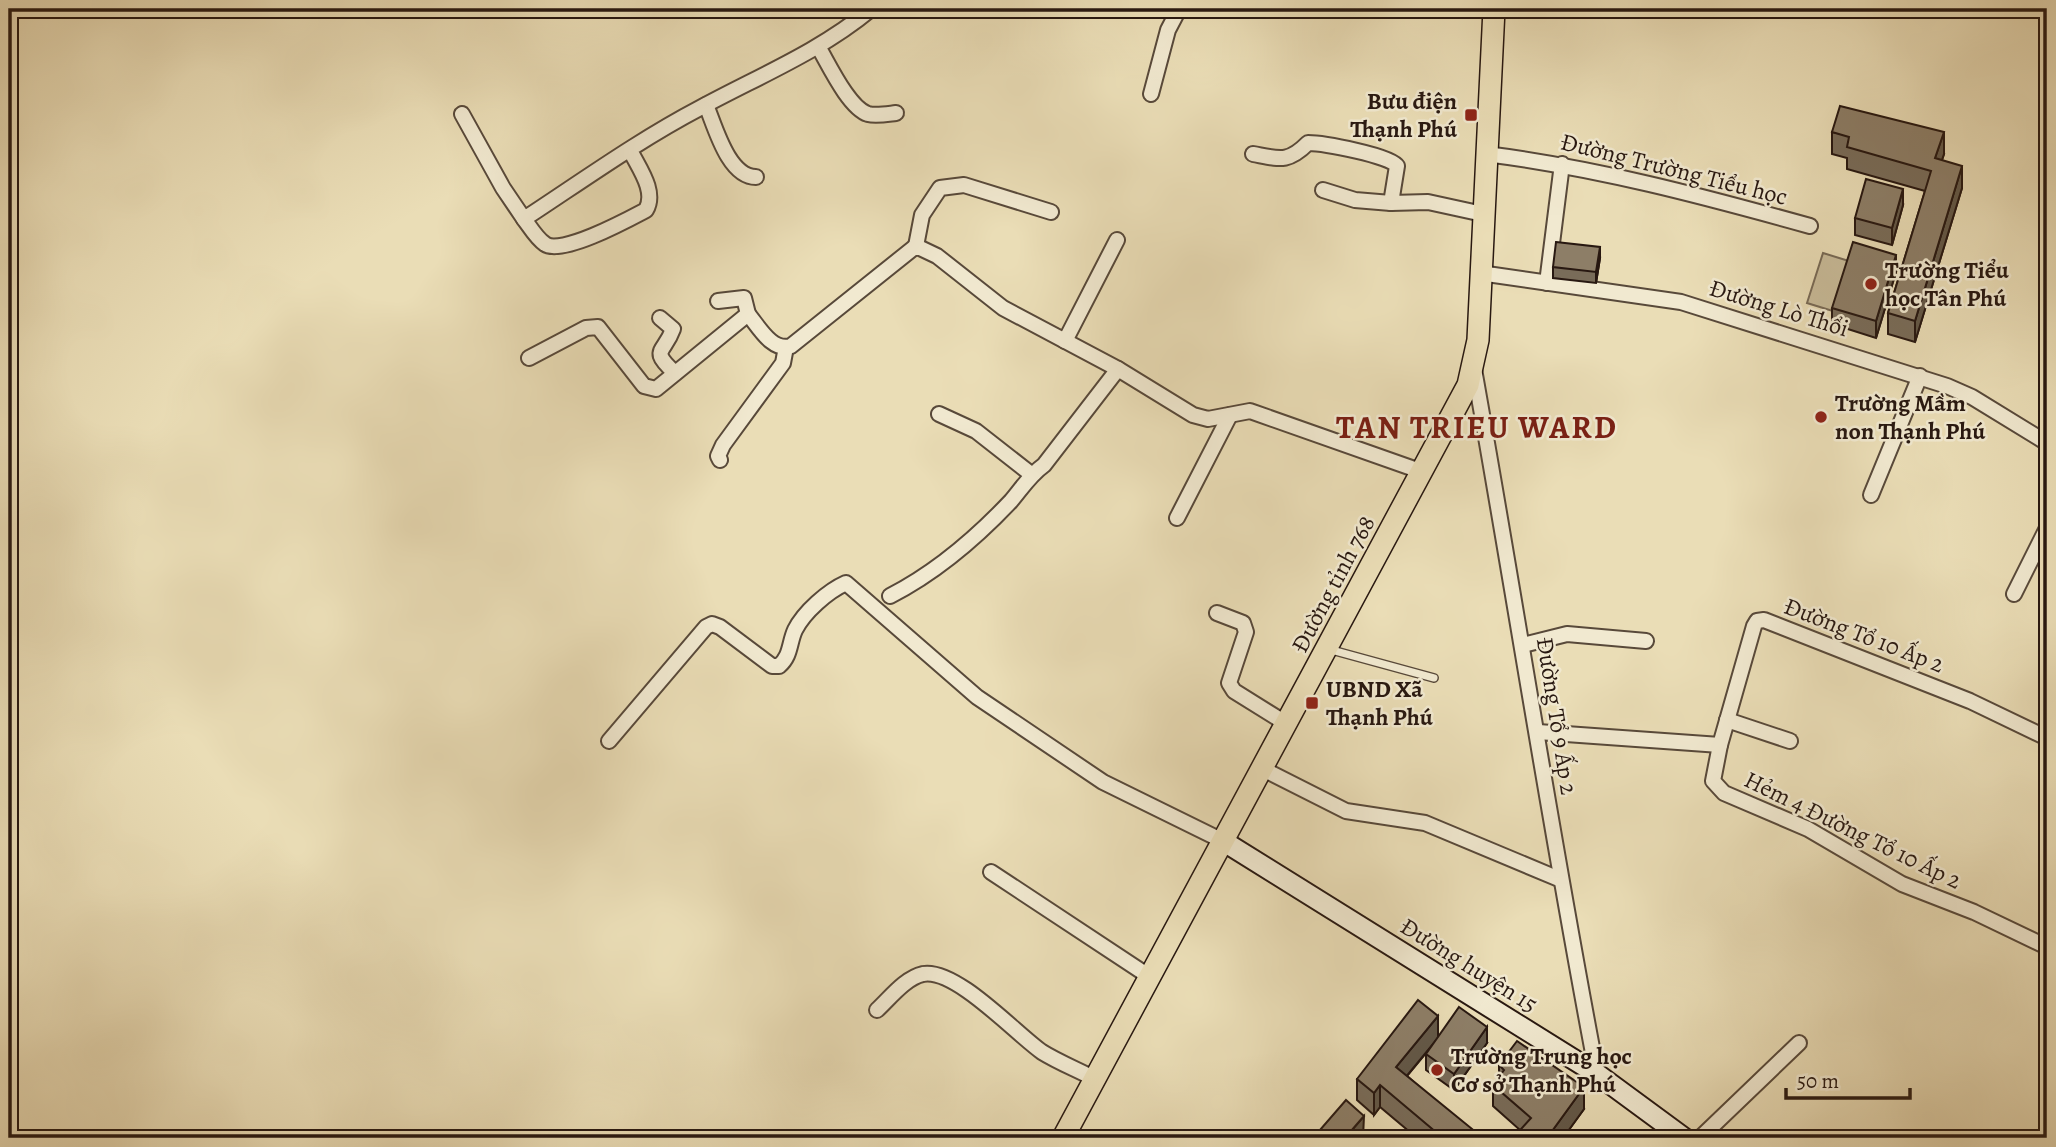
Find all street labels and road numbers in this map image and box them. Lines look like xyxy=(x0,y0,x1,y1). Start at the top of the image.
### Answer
street label: Đường Trường Tiểu học xyxy=(1557,125,1791,213)
street label: Đường Lò Thổi xyxy=(1705,272,1853,344)
street label: Đường tỉnh 768 xyxy=(1283,510,1383,658)
street label: Đường Tổ 10 Ấp 2 xyxy=(1779,590,1949,680)
street label: Đường Tổ 9 Ấp 2 xyxy=(1529,635,1585,797)
street label: Hẻm 4 Đường Tổ 10 Ấp 2 xyxy=(1739,763,1967,897)
street label: Đường huyện 15 xyxy=(1394,910,1544,1020)

